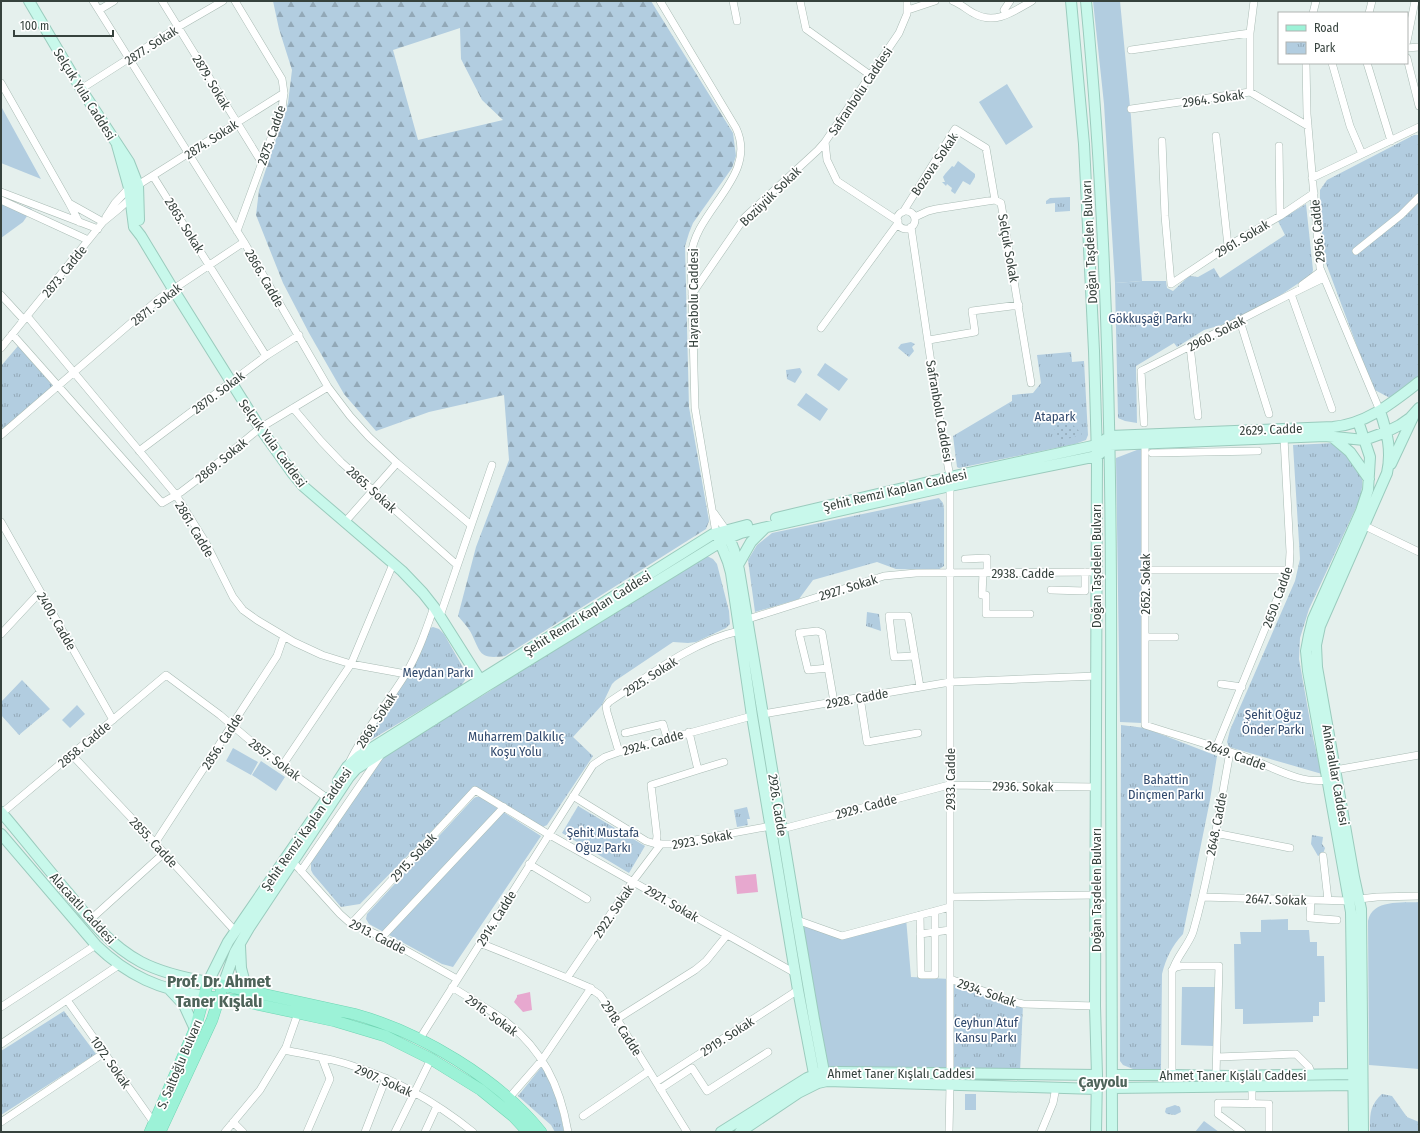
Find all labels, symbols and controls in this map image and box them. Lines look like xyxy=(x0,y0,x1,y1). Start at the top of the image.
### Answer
scale bar xyxy=(14,12,113,38)
legend xyxy=(1278,12,1408,64)
text: 100 m xyxy=(20,19,49,33)
text: Road xyxy=(1314,21,1339,35)
street label: 2877. Sokak xyxy=(122,22,181,68)
text: Park xyxy=(1314,41,1336,55)
street label: Safranbolu Caddesi xyxy=(825,44,895,138)
street label: Selçuk Yula Caddesi xyxy=(50,46,119,143)
street label: 2879. Sokak xyxy=(189,52,234,113)
street label: 2964. Sokak xyxy=(1181,87,1246,110)
street label: 2875. Cadde xyxy=(254,103,289,167)
street label: 2874. Sokak xyxy=(182,116,242,162)
street label: Bozova Sokak xyxy=(908,129,961,198)
street label: Bozüyük Sokak xyxy=(737,163,805,229)
street label: Doğan Taşdelen Bulvarı xyxy=(1079,180,1100,304)
street label: 2865. Sokak xyxy=(162,195,208,256)
street label: 2956. Cadde xyxy=(1307,199,1328,263)
street label: Selçuk Sokak xyxy=(995,213,1022,284)
street label: 2961. Sokak xyxy=(1213,216,1273,260)
street label: 2873. Cadde xyxy=(39,242,90,300)
street label: 2866. Cadde xyxy=(242,247,287,310)
street label: Hayrabolu Caddesi xyxy=(686,248,701,348)
street label: 2871. Sokak xyxy=(128,280,185,329)
park label: Gökkuşağı Parkı xyxy=(1108,311,1192,326)
street label: 2960. Sokak xyxy=(1185,312,1248,354)
street label: Safranbolu Caddesi xyxy=(923,359,956,463)
street label: 2870. Sokak xyxy=(189,367,248,417)
street label: Selçuk Yula Caddesi xyxy=(236,396,310,490)
park label: Atapark xyxy=(1034,409,1077,424)
street label: 2629. Cadde xyxy=(1239,421,1303,438)
street label: 2869. Sokak xyxy=(192,434,251,486)
street label: 2865. Sokak xyxy=(344,463,400,516)
street label: Şehit Remzi Kaplan Caddesi xyxy=(822,467,968,514)
street label: 2861. Cadde xyxy=(172,499,217,560)
street label: Doğan Taşdelen Bulvarı xyxy=(1089,504,1104,628)
street label: 2652. Sokak xyxy=(1138,553,1153,615)
street label: 2650. Cadde xyxy=(1259,565,1295,630)
street label: 2938. Cadde xyxy=(991,566,1055,581)
street label: Şehit Remzi Kaplan Caddesi xyxy=(521,568,653,659)
street label: 2927. Sokak xyxy=(817,571,880,603)
street label: 2400. Cadde xyxy=(34,590,79,653)
street label: 2925. Sokak xyxy=(621,653,681,699)
park label: Meydan Parkı xyxy=(403,665,473,680)
street label: 2928. Cadde xyxy=(825,686,889,711)
street label: 2868. Sokak xyxy=(353,689,400,751)
park label: Şehit Oğuz Önder Parkı xyxy=(1242,707,1304,737)
street label: 2856. Cadde xyxy=(199,710,246,772)
street label: 2858. Cadde xyxy=(55,718,114,771)
street label: Ankaralılar Caddesi xyxy=(1319,723,1352,827)
street label: 2924. Cadde xyxy=(621,727,685,758)
park label: Muharrem Dalkılıç Koşu Yolu xyxy=(468,729,565,759)
street label: 2857. Sokak xyxy=(246,735,304,784)
street label: 2649. Cadde xyxy=(1203,738,1268,773)
street label: 2933. Cadde xyxy=(943,748,958,810)
street label: Şehit Remzi Kaplan Caddesi xyxy=(258,765,355,894)
park label: Bahattin Dinçmen Parkı xyxy=(1128,772,1204,802)
street label: 2926. Cadde xyxy=(765,773,790,837)
street label: 2936. Sokak xyxy=(992,778,1055,795)
street label: 2929. Cadde xyxy=(834,791,898,822)
street label: 2648. Cadde xyxy=(1203,791,1230,857)
street label: 2855. Cadde xyxy=(127,814,181,871)
park label: Şehit Mustafa Oğuz Parkı xyxy=(567,825,639,855)
street label: 2923. Sokak xyxy=(671,827,734,852)
street label: Doğan Taşdelen Bulvarı xyxy=(1089,828,1104,952)
street label: 2915. Sokak xyxy=(387,830,440,884)
street label: Alacaatlı Caddesi xyxy=(47,870,119,947)
street label: 2922. Sokak xyxy=(590,881,637,941)
street label: 2921. Sokak xyxy=(642,882,702,925)
street label: 2914. Cadde xyxy=(474,888,519,949)
street label: 2647. Sokak xyxy=(1245,891,1308,908)
street label: 2913. Cadde xyxy=(347,916,409,957)
district label: Prof. Dr. Ahmet Taner Kışlalı xyxy=(167,971,272,1012)
street label: 2934. Sokak xyxy=(955,975,1019,1010)
street label: 2916. Sokak xyxy=(463,992,521,1040)
street label: 2918. Cadde xyxy=(598,998,645,1058)
street label: 2919. Sokak xyxy=(698,1013,758,1059)
park label: Ceyhun Atuf Kansu Parkı xyxy=(954,1015,1019,1045)
street label: S. Saltoğlu Bulvarı xyxy=(154,1017,205,1111)
street label: 1072. Sokak xyxy=(87,1033,134,1092)
street label: 2907. Sokak xyxy=(353,1061,416,1100)
street label: Ahmet Taner Kışlalı Caddesi xyxy=(827,1066,975,1081)
street label: Ahmet Taner Kışlalı Caddesi xyxy=(1159,1068,1307,1083)
district label: Çayyolu xyxy=(1079,1073,1128,1092)

